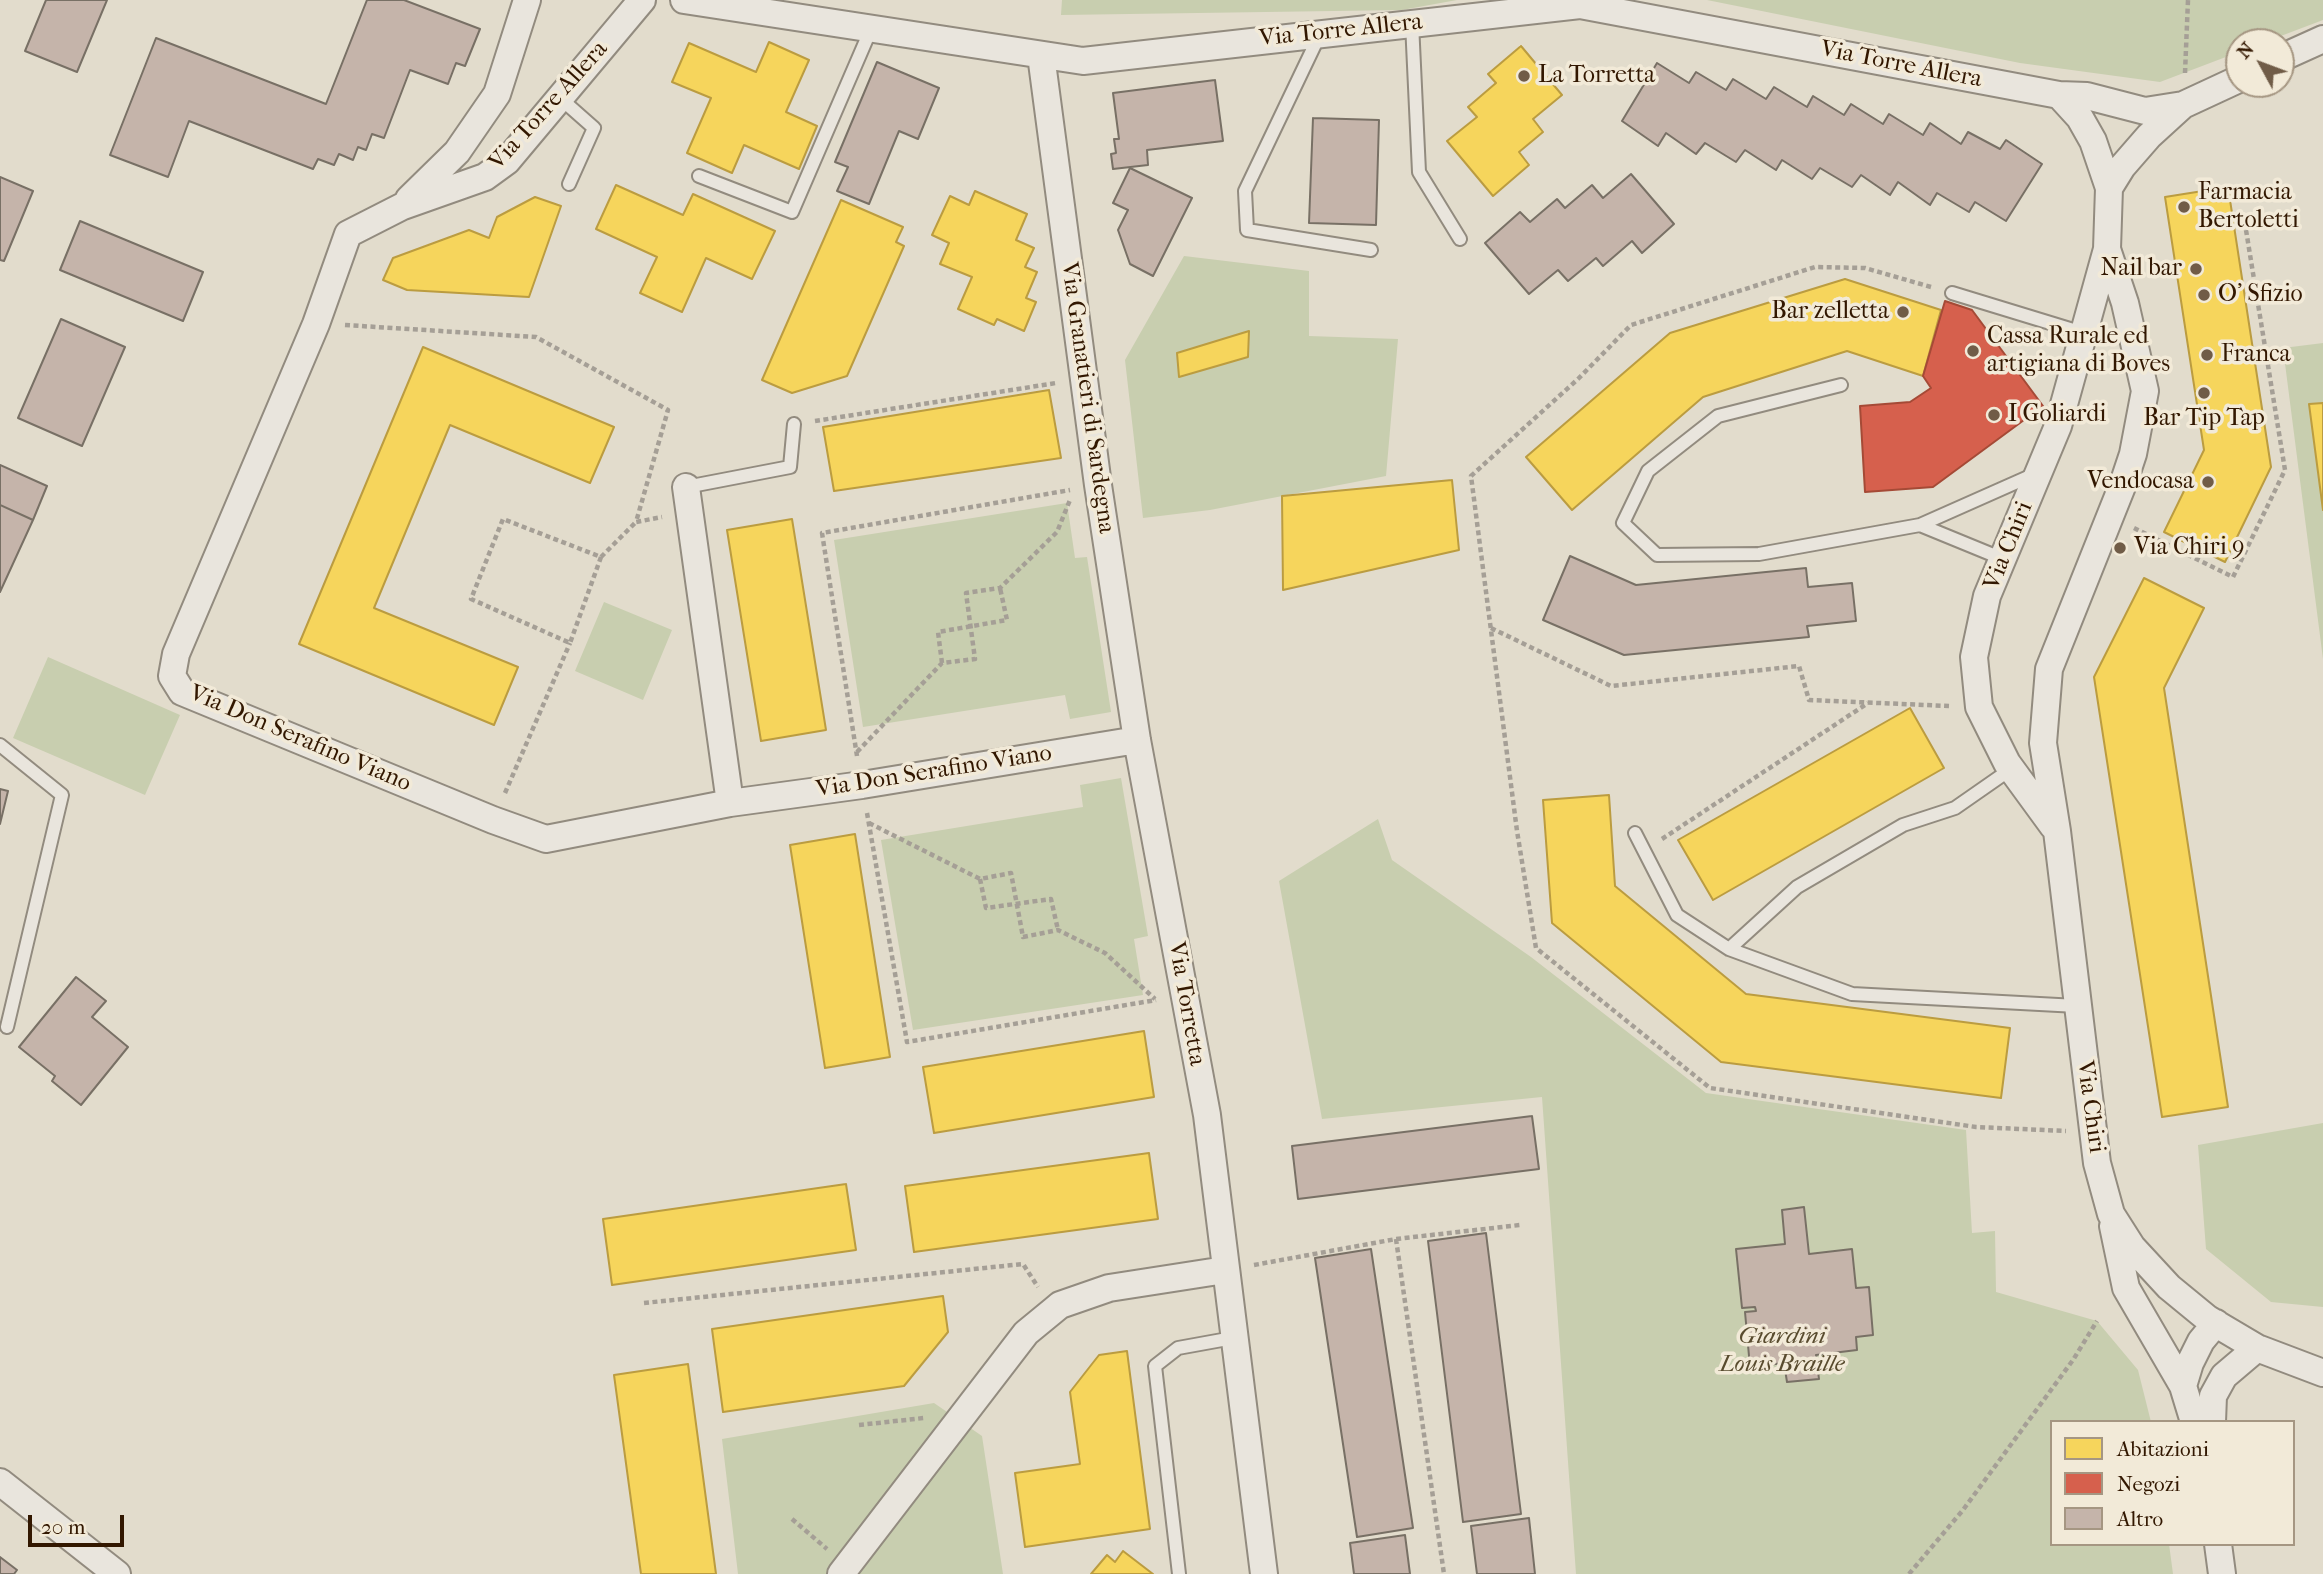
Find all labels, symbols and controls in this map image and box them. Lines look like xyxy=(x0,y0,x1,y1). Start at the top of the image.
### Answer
street label: Via Torre Allera xyxy=(1258,8,1424,54)
north arrow xyxy=(2225,28,2295,98)
street label: Via Torre Allera xyxy=(483,35,615,177)
street label: Via Torre Allera xyxy=(1818,35,1984,95)
text: N xyxy=(2233,38,2259,63)
place label: La Torretta xyxy=(1538,62,1655,90)
marker: La Torretta xyxy=(1516,68,1532,84)
place label: Farmacia Bertoletti xyxy=(2198,179,2299,235)
marker: Farmacia Bertoletti xyxy=(2176,199,2192,215)
place label: Nail bar xyxy=(2100,255,2182,283)
street label: Via Granatieri di Sardegna xyxy=(1054,261,1120,535)
marker: Nail bar xyxy=(2188,261,2204,277)
place label: O' Sfizio xyxy=(2218,281,2303,309)
marker: O' Sfizio xyxy=(2196,287,2212,303)
place label: Bar zelletta xyxy=(1771,298,1889,326)
marker: Bar zelletta xyxy=(1895,304,1911,320)
place label: Cassa Rurale ed artigiana di Boves xyxy=(1987,323,2170,379)
place label: Franca xyxy=(2221,341,2291,369)
marker: Cassa Rurale ed artigiana di Boves xyxy=(1965,343,1981,359)
marker: Franca xyxy=(2199,347,2215,363)
marker: Bar Tip Tap xyxy=(2196,385,2212,401)
place label: I Goliardi xyxy=(2008,401,2106,429)
place label: Bar Tip Tap xyxy=(2143,405,2265,433)
marker: I Goliardi xyxy=(1986,407,2002,423)
place label: Vendocasa xyxy=(2087,468,2194,496)
marker: Vendocasa xyxy=(2200,474,2216,490)
street label: Via Chiri xyxy=(1978,498,2040,594)
place label: Via Chiri 9 xyxy=(2134,534,2245,562)
marker: Via Chiri 9 xyxy=(2112,540,2128,556)
street label: Via Don Serafino Viano xyxy=(185,679,415,799)
street label: Via Don Serafino Viano xyxy=(814,739,1054,805)
street label: Via Torretta xyxy=(1161,940,1211,1068)
street label: Via Chiri xyxy=(2069,1059,2111,1155)
park label: Giardini Louis Braille xyxy=(1720,1323,1844,1379)
legend xyxy=(2050,1420,2295,1546)
text: Abitazioni xyxy=(2117,1437,2209,1461)
text: Negozi xyxy=(2117,1472,2180,1496)
scale bar xyxy=(32,1500,128,1544)
text: Altro xyxy=(2117,1507,2163,1531)
text: 20 m xyxy=(41,1515,85,1539)

